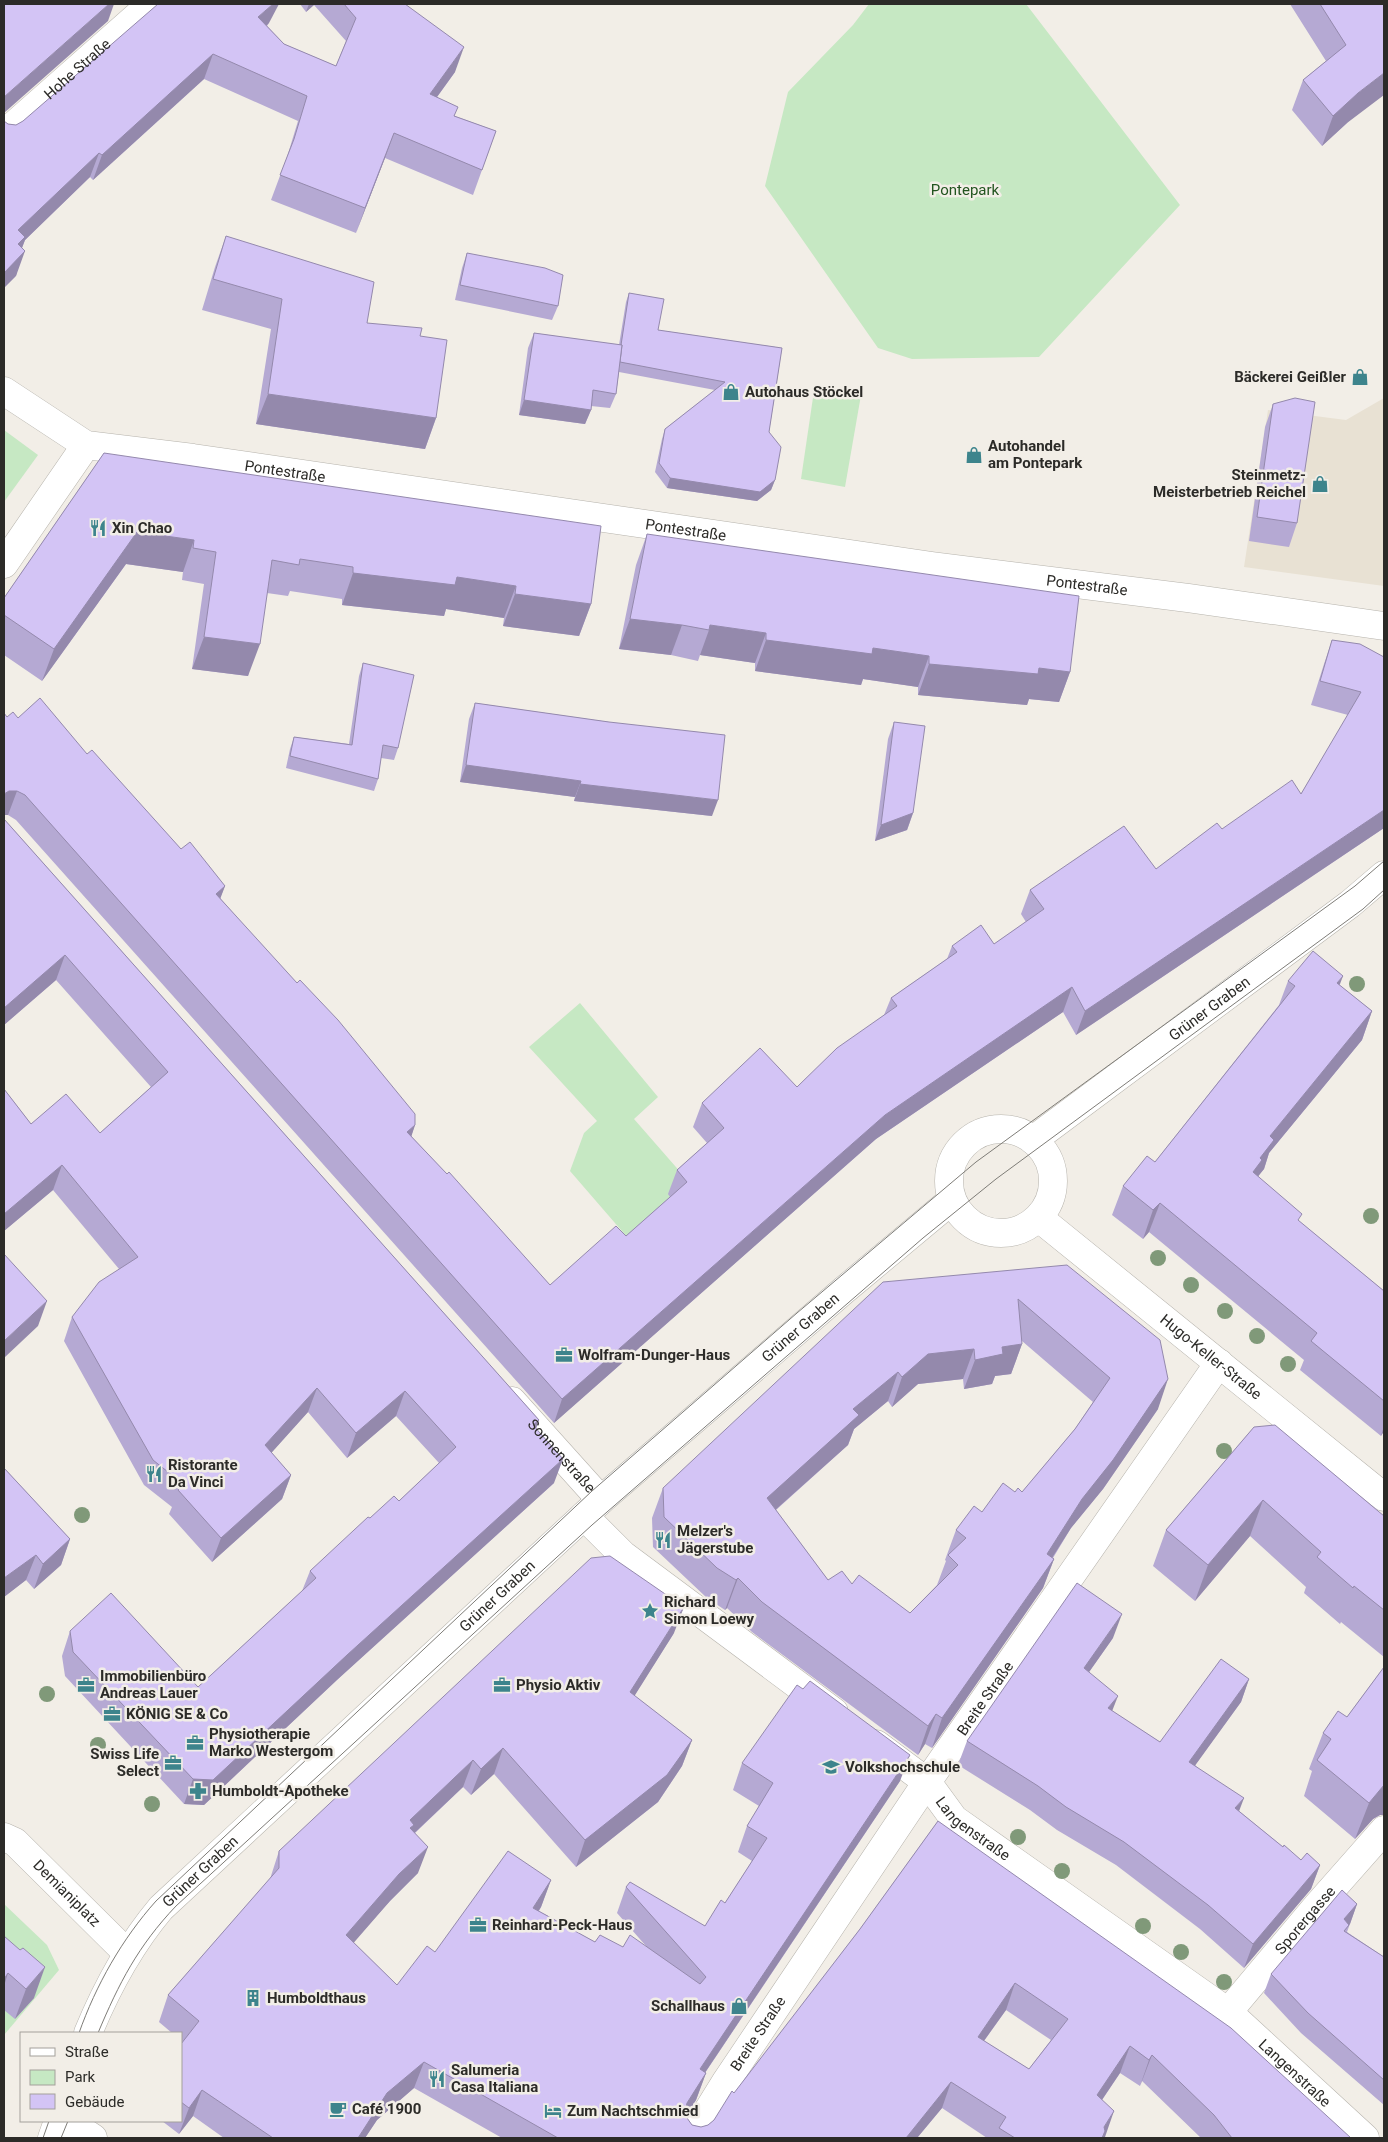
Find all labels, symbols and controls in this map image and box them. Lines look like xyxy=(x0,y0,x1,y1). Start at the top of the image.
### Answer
street label: Hohe Straße xyxy=(40,35,114,103)
park label: Pontepark xyxy=(931,181,1000,199)
shop icon: Bäckerei Geißler xyxy=(1350,367,1370,387)
place label: Bäckerei Geißler xyxy=(1234,368,1347,386)
shop icon: Autohaus Stöckel xyxy=(721,382,741,402)
place label: Autohaus Stöckel xyxy=(745,383,863,401)
place label: Autohandel am Pontepark xyxy=(988,437,1083,472)
shop icon: Autohandel am Pontepark xyxy=(964,445,984,465)
street label: Pontestraße xyxy=(243,457,327,486)
place label: Steinmetz- Meisterbetrieb Reichel xyxy=(1153,466,1306,501)
shop icon: Steinmetz- Meisterbetrieb Reichel xyxy=(1310,474,1330,494)
street label: Pontestraße xyxy=(644,515,728,545)
restaurant icon: Xin Chao xyxy=(88,518,108,538)
place label: Xin Chao xyxy=(112,519,172,537)
street label: Pontestraße xyxy=(1045,571,1129,599)
street label: Grüner Graben xyxy=(1165,973,1254,1045)
street label: Grüner Graben xyxy=(758,1289,843,1366)
street label: Hugo-Keller-Straße xyxy=(1156,1310,1265,1403)
office icon: Wolfram-Dunger-Haus xyxy=(554,1345,574,1365)
place label: Wolfram-Dunger-Haus xyxy=(578,1346,731,1364)
street label: Sonnenstraße xyxy=(524,1415,599,1497)
place label: Ristorante Da Vinci xyxy=(168,1456,238,1491)
restaurant icon: Ristorante Da Vinci xyxy=(144,1464,164,1484)
place label: Melzer's Jägerstube xyxy=(677,1522,753,1557)
restaurant icon: Melzer's Jägerstube xyxy=(653,1530,673,1550)
street label: Grüner Graben xyxy=(456,1557,539,1636)
place label: Richard Simon Loewy xyxy=(664,1593,755,1628)
place icon: Richard Simon Loewy xyxy=(640,1601,660,1621)
street label: Breite Straße xyxy=(953,1658,1017,1739)
place label: Immobilienbüro Andreas Lauer xyxy=(100,1667,206,1702)
office icon: Immobilienbüro Andreas Lauer xyxy=(76,1675,96,1695)
office icon: Physio Aktiv xyxy=(492,1675,512,1695)
place label: Physio Aktiv xyxy=(516,1676,601,1694)
office icon: KÖNIG SE & Co xyxy=(102,1704,122,1724)
place label: KÖNIG SE & Co xyxy=(126,1705,228,1723)
place label: Physiotherapie Marko Westergom xyxy=(209,1725,333,1760)
office icon: Physiotherapie Marko Westergom xyxy=(185,1733,205,1753)
place label: Swiss Life Select xyxy=(90,1745,159,1780)
office icon: Swiss Life Select xyxy=(163,1753,183,1773)
school or university icon: Volkshochschule xyxy=(821,1757,841,1777)
place label: Volkshochschule xyxy=(845,1758,960,1776)
pharmacy icon: Humboldt-Apotheke xyxy=(188,1781,208,1801)
place label: Humboldt-Apotheke xyxy=(212,1782,349,1800)
street label: Langenstraße xyxy=(932,1793,1014,1865)
street label: Grüner Graben xyxy=(159,1832,242,1911)
street label: Demianiplatz xyxy=(29,1856,104,1930)
street label: Sporergasse xyxy=(1271,1882,1339,1958)
office icon: Reinhard-Peck-Haus xyxy=(468,1915,488,1935)
place label: Reinhard-Peck-Haus xyxy=(492,1916,633,1934)
building icon: Humboldthaus xyxy=(243,1988,263,2008)
place label: Humboldthaus xyxy=(267,1989,366,2007)
street label: Breite Straße xyxy=(727,1993,790,2075)
shop icon: Schallhaus xyxy=(729,1996,749,2016)
place label: Schallhaus xyxy=(651,1997,725,2015)
legend xyxy=(20,2032,182,2122)
street label: Langenstraße xyxy=(1255,2036,1334,2111)
text: Straße xyxy=(65,2043,109,2061)
place label: Salumeria Casa Italiana xyxy=(451,2061,538,2096)
text: Park xyxy=(65,2068,96,2086)
restaurant icon: Salumeria Casa Italiana xyxy=(427,2069,447,2089)
text: Gebäude xyxy=(65,2093,124,2111)
cafe icon: Café 1900 xyxy=(328,2099,348,2119)
place label: Café 1900 xyxy=(352,2100,421,2118)
hotel icon: Zum Nachtschmied xyxy=(543,2101,563,2121)
place label: Zum Nachtschmied xyxy=(567,2102,698,2120)

